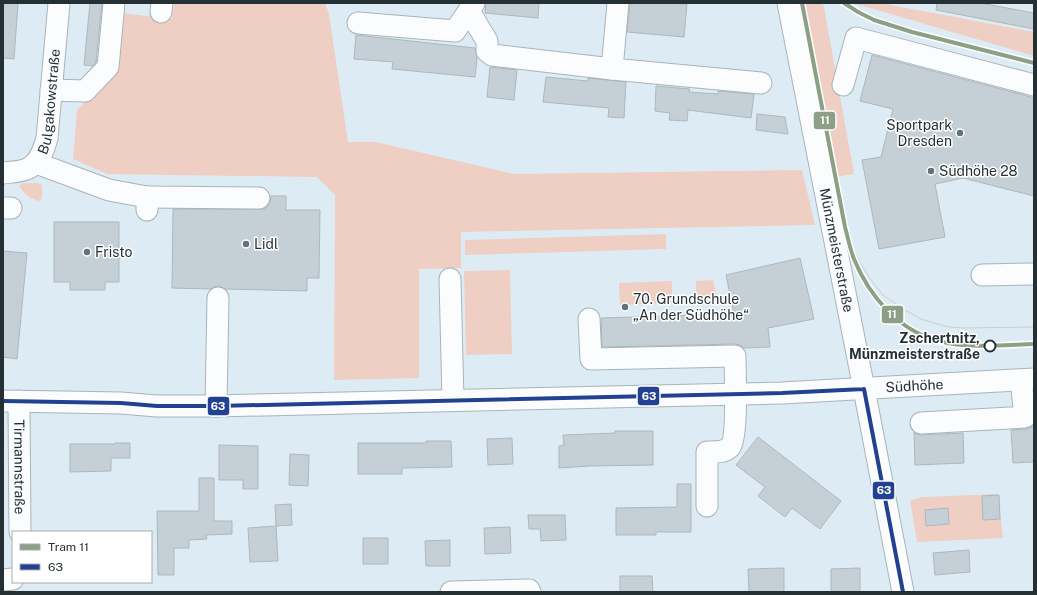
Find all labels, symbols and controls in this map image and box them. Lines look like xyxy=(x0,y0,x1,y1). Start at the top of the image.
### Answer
street label: Bulgakowstraße xyxy=(34,48,63,157)
line badge: 11 xyxy=(813,111,836,130)
text: 11 xyxy=(820,114,830,126)
place label: Sportpark Dresden xyxy=(886,117,952,149)
marker: Sportpark Dresden xyxy=(955,128,965,138)
place label: Südhöhe 28 xyxy=(939,163,1018,179)
marker: Südhöhe 28 xyxy=(926,166,936,176)
street label: Münzmeisterstraße xyxy=(817,187,857,314)
place label: Lidl xyxy=(254,236,278,252)
marker: Lidl xyxy=(241,239,251,249)
place label: Fristo xyxy=(95,244,132,260)
marker: Fristo xyxy=(82,247,92,257)
place label: 70. Grundschule „An der Südhöhe“ xyxy=(633,291,749,323)
marker: 70. Grundschule „An der Südhöhe“ xyxy=(620,302,630,312)
line badge: 11 xyxy=(881,305,904,324)
text: 11 xyxy=(887,308,897,320)
place label: Zschertnitz, Münzmeisterstraße xyxy=(849,330,980,362)
marker: Zschertnitz, Münzmeisterstraße xyxy=(983,339,997,353)
street label: Südhöhe xyxy=(885,376,944,395)
line badge: 63 xyxy=(637,386,660,406)
text: 63 xyxy=(642,390,656,402)
line badge: 63 xyxy=(207,396,230,416)
text: 63 xyxy=(211,400,225,412)
street label: Tirmannstraße xyxy=(11,420,28,515)
line badge: 63 xyxy=(872,481,895,500)
text: 63 xyxy=(877,484,891,496)
legend xyxy=(12,531,152,583)
text: Tram 11 xyxy=(48,540,89,554)
text: 63 xyxy=(48,560,63,574)

